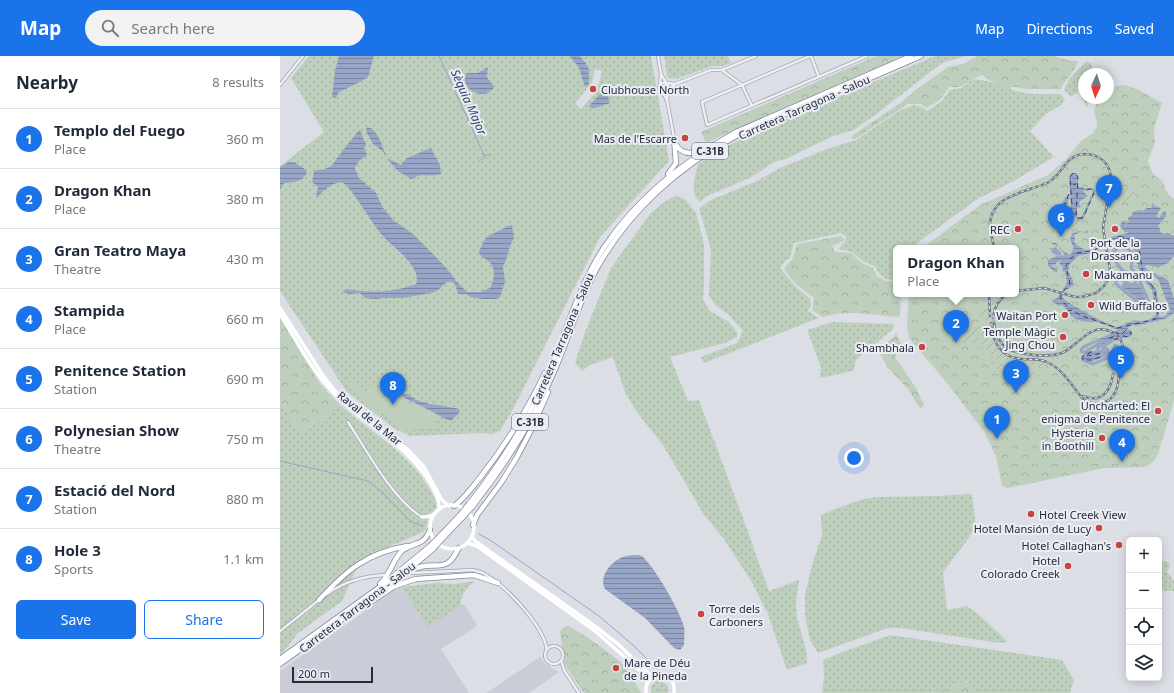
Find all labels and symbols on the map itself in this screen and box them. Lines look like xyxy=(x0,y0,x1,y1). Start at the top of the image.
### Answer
water label: Sèquia Major xyxy=(447,66,492,139)
north arrow xyxy=(1078,68,1114,104)
street label: Carretera Tarragona - Salou xyxy=(736,71,872,143)
place label: Clubhouse North xyxy=(601,82,689,97)
marker: Clubhouse North xyxy=(588,84,598,94)
place label: Mas de l'Escarre xyxy=(594,131,677,146)
marker: Mas de l'Escarre xyxy=(680,133,690,143)
road number: C-31B xyxy=(692,143,728,159)
pin: 7 xyxy=(1096,175,1122,208)
pin: 6 xyxy=(1048,204,1074,237)
place label: REC xyxy=(990,222,1010,237)
marker: REC xyxy=(1013,224,1023,234)
marker: Port de la Drassana xyxy=(1110,224,1120,234)
place label: Port de la Drassana xyxy=(1090,235,1140,263)
place label: Makamanu xyxy=(1094,267,1152,282)
marker: Makamanu xyxy=(1081,269,1091,279)
street label: Carretera Tarragona - Salou xyxy=(527,271,597,407)
place label: Wild Buffalos xyxy=(1099,298,1167,313)
marker: Wild Buffalos xyxy=(1086,300,1096,310)
place label: Waitan Port xyxy=(996,308,1057,323)
pin: 2 xyxy=(943,310,969,343)
marker: Waitan Port xyxy=(1060,310,1070,320)
place label: Temple Màgic Jing Chou xyxy=(983,324,1055,352)
marker: Temple Màgic Jing Chou xyxy=(1058,332,1068,342)
place label: Shambhala xyxy=(856,340,914,355)
marker: Shambhala xyxy=(917,342,927,352)
pin: 5 xyxy=(1108,346,1134,379)
pin: 3 xyxy=(1003,360,1029,393)
pin: 8 xyxy=(380,372,406,405)
street label: Raval de la Mar xyxy=(335,387,406,449)
place label: Uncharted: El enigma de Penitence xyxy=(1041,398,1150,426)
pin: 1 xyxy=(984,406,1010,439)
marker: Uncharted: El enigma de Penitence xyxy=(1153,406,1163,416)
road number: C-31B xyxy=(512,414,548,430)
place label: Hysteria in Boothill xyxy=(1042,425,1094,453)
pin: 4 xyxy=(1109,429,1135,462)
marker: Hysteria in Boothill xyxy=(1097,433,1107,443)
your location xyxy=(844,448,864,468)
place label: Hotel Creek View xyxy=(1039,507,1127,522)
marker: Hotel Creek View xyxy=(1026,509,1036,519)
place label: Hotel Mansión de Lucy xyxy=(974,521,1091,536)
marker: Hotel Mansión de Lucy xyxy=(1094,523,1104,533)
place label: Hotel Callaghan's xyxy=(1022,538,1111,553)
marker: Hotel Callaghan's xyxy=(1114,540,1124,550)
place label: Hotel Colorado Creek xyxy=(981,553,1060,581)
street label: Carretera Tarragona - Salou xyxy=(296,558,418,656)
marker: Hotel Colorado Creek xyxy=(1063,561,1073,571)
place label: Torre dels Carboners xyxy=(709,601,763,629)
marker: Torre dels Carboners xyxy=(696,609,706,619)
place label: Mare de Déu de la Pineda xyxy=(624,655,690,683)
marker: Mare de Déu de la Pineda xyxy=(611,663,621,673)
scale bar xyxy=(292,665,373,684)

